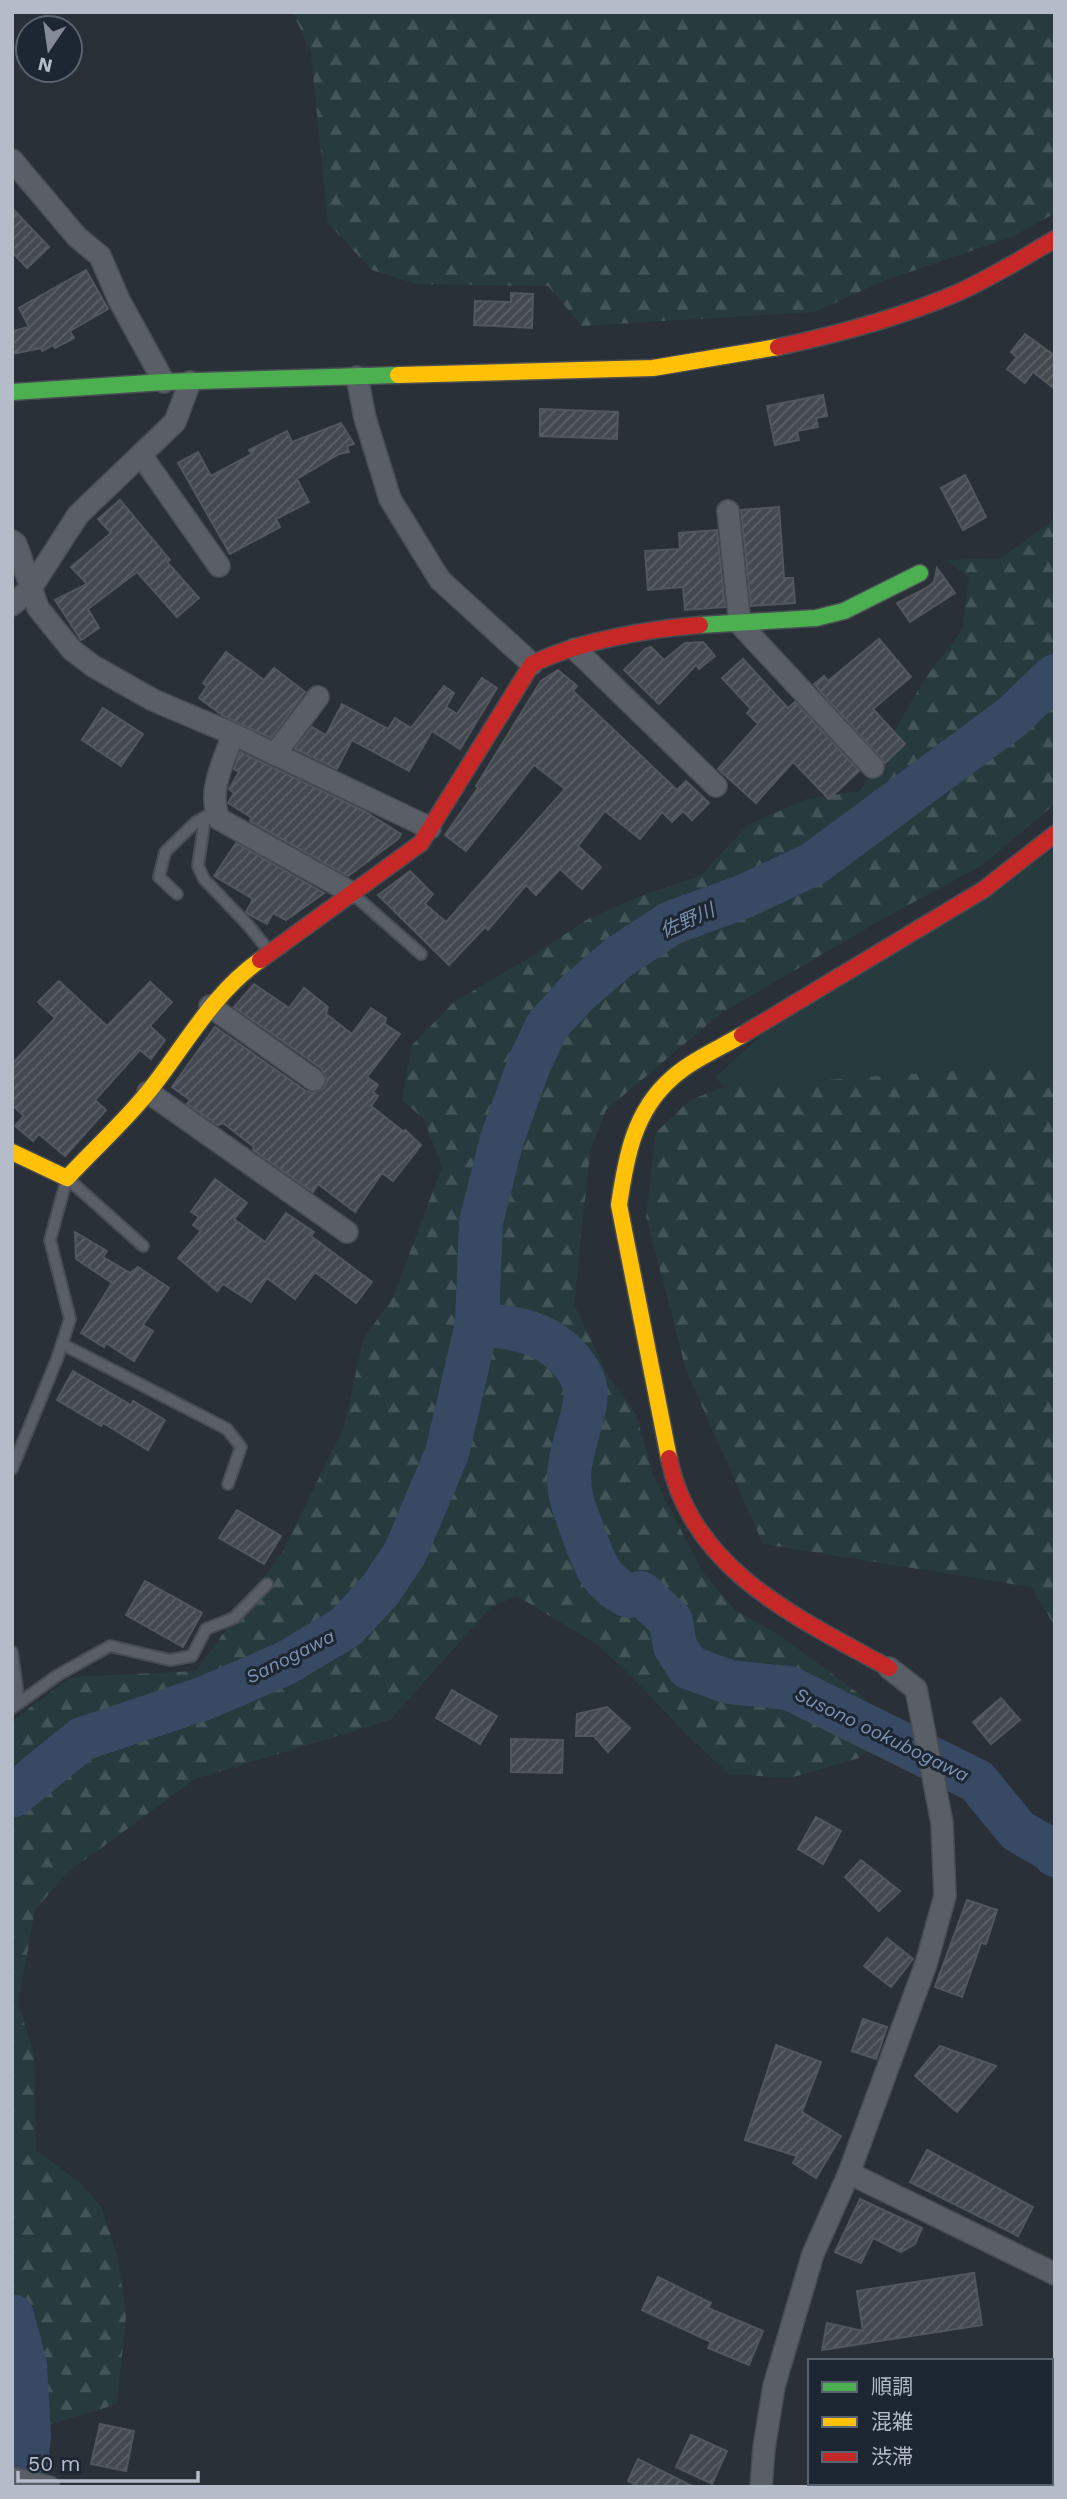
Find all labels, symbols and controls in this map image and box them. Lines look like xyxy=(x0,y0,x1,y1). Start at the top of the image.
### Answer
north arrow xyxy=(14,14,84,84)
text: N xyxy=(36,52,55,78)
water label: 佐野川 xyxy=(656,898,720,943)
water label: Sanogawa xyxy=(242,1624,339,1689)
water label: Susono ookubogawa xyxy=(791,1682,973,1787)
legend xyxy=(808,2359,1053,2485)
text: 順調 xyxy=(871,2374,913,2399)
text: 混雑 xyxy=(871,2409,913,2434)
scale bar xyxy=(18,2440,198,2484)
text: 渋滞 xyxy=(871,2444,913,2469)
text: 50 m xyxy=(28,2451,80,2476)

